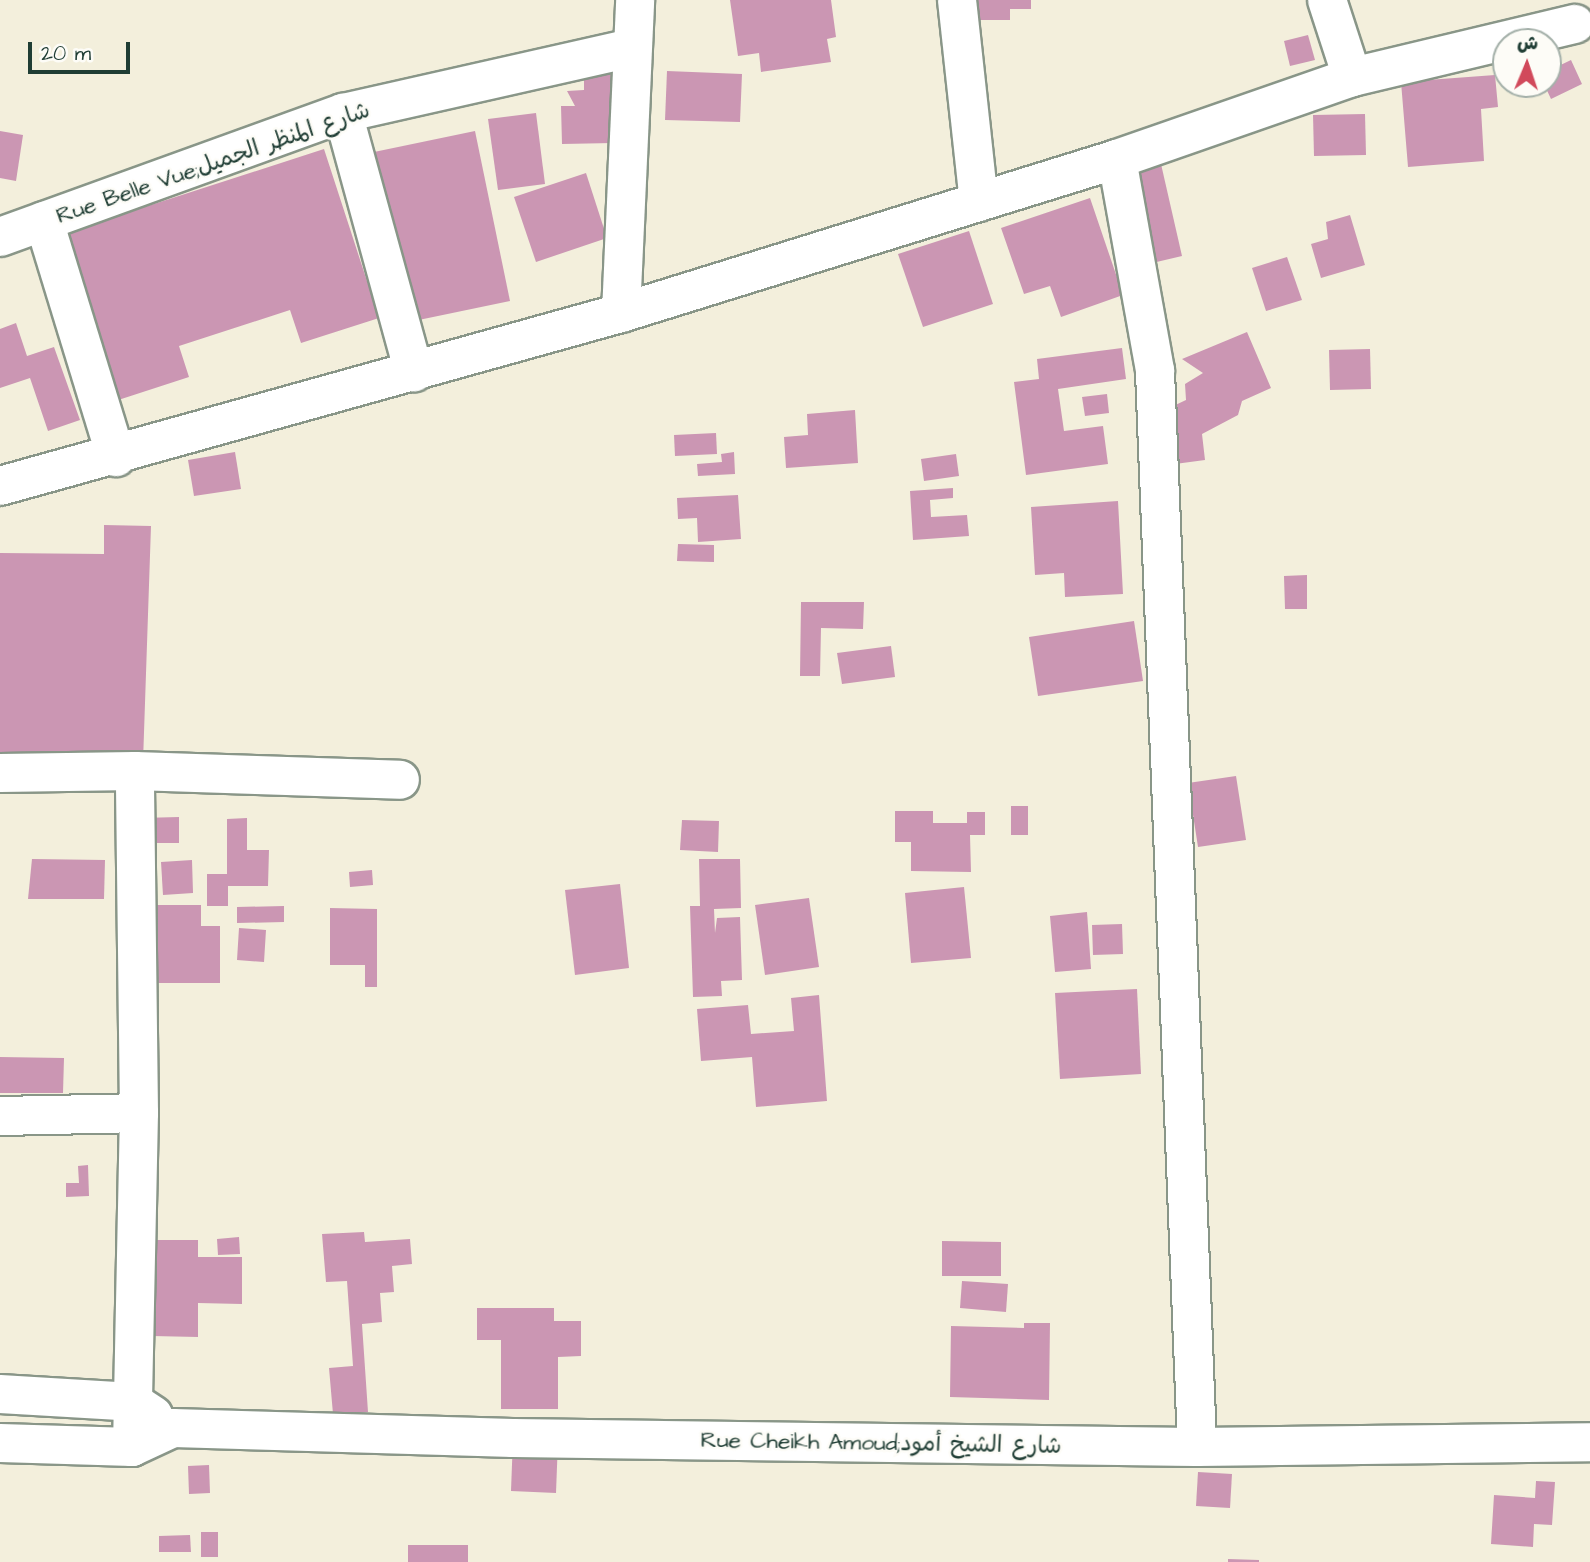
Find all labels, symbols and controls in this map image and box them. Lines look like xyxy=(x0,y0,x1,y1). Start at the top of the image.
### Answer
scale bar xyxy=(32,28,133,72)
north arrow xyxy=(1492,28,1562,98)
text: ش xyxy=(1517,30,1539,57)
text: 20 m xyxy=(41,39,91,68)
street label: Rue Belle Vue;شارع المنظر الجميل xyxy=(52,96,374,230)
street label: Rue Cheikh Amoud;شارع الشيخ أمود xyxy=(700,1426,1062,1460)

